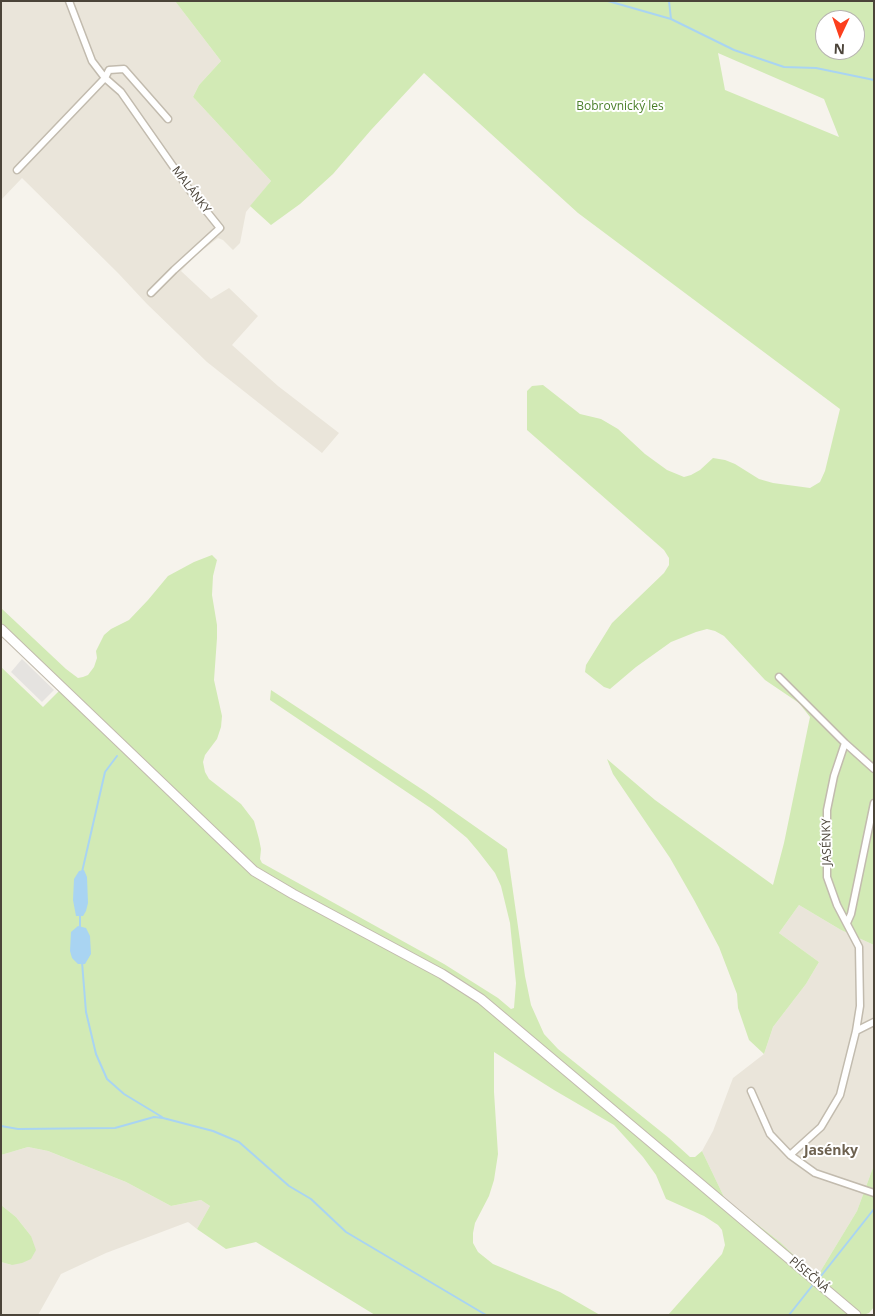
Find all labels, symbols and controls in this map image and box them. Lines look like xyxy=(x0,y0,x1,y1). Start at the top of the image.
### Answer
north arrow xyxy=(815,10,865,60)
text: N xyxy=(833,40,845,59)
park label: Bobrovnický les xyxy=(576,100,664,114)
street label: MALÁNKY xyxy=(169,164,213,216)
street label: JASÉNKY xyxy=(819,818,835,866)
district label: Jasénky xyxy=(804,1143,858,1159)
street label: PÍSEČNÁ xyxy=(786,1254,832,1296)

